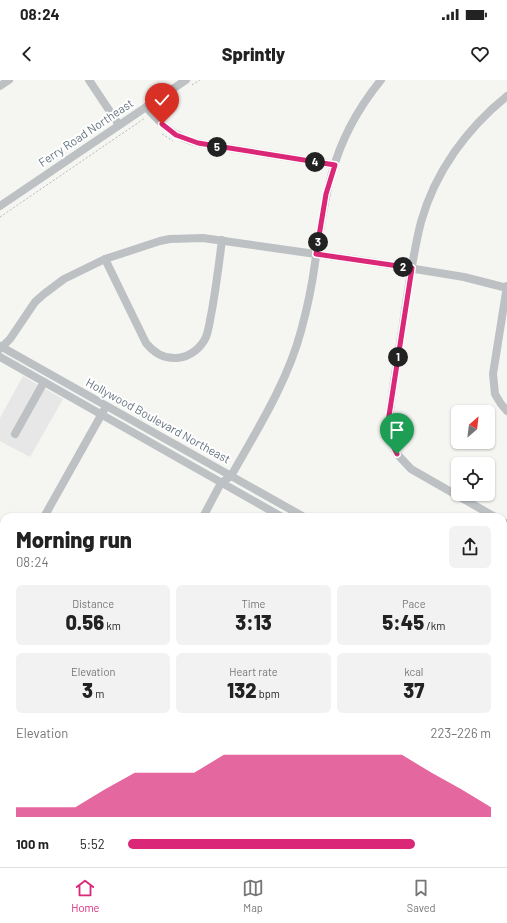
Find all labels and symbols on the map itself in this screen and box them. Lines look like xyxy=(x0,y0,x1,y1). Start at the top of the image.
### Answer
pin xyxy=(145,83,179,124)
street label: Ferry Road Northeast xyxy=(35,95,135,169)
pin: 5 xyxy=(207,137,227,157)
pin: 4 xyxy=(305,152,325,172)
pin: 3 xyxy=(308,232,328,252)
pin: 2 xyxy=(393,257,413,277)
pin: 1 xyxy=(388,347,408,367)
street label: Hollywood Boulevard Northeast xyxy=(84,375,233,466)
north arrow xyxy=(451,405,495,449)
pin xyxy=(380,413,414,454)

